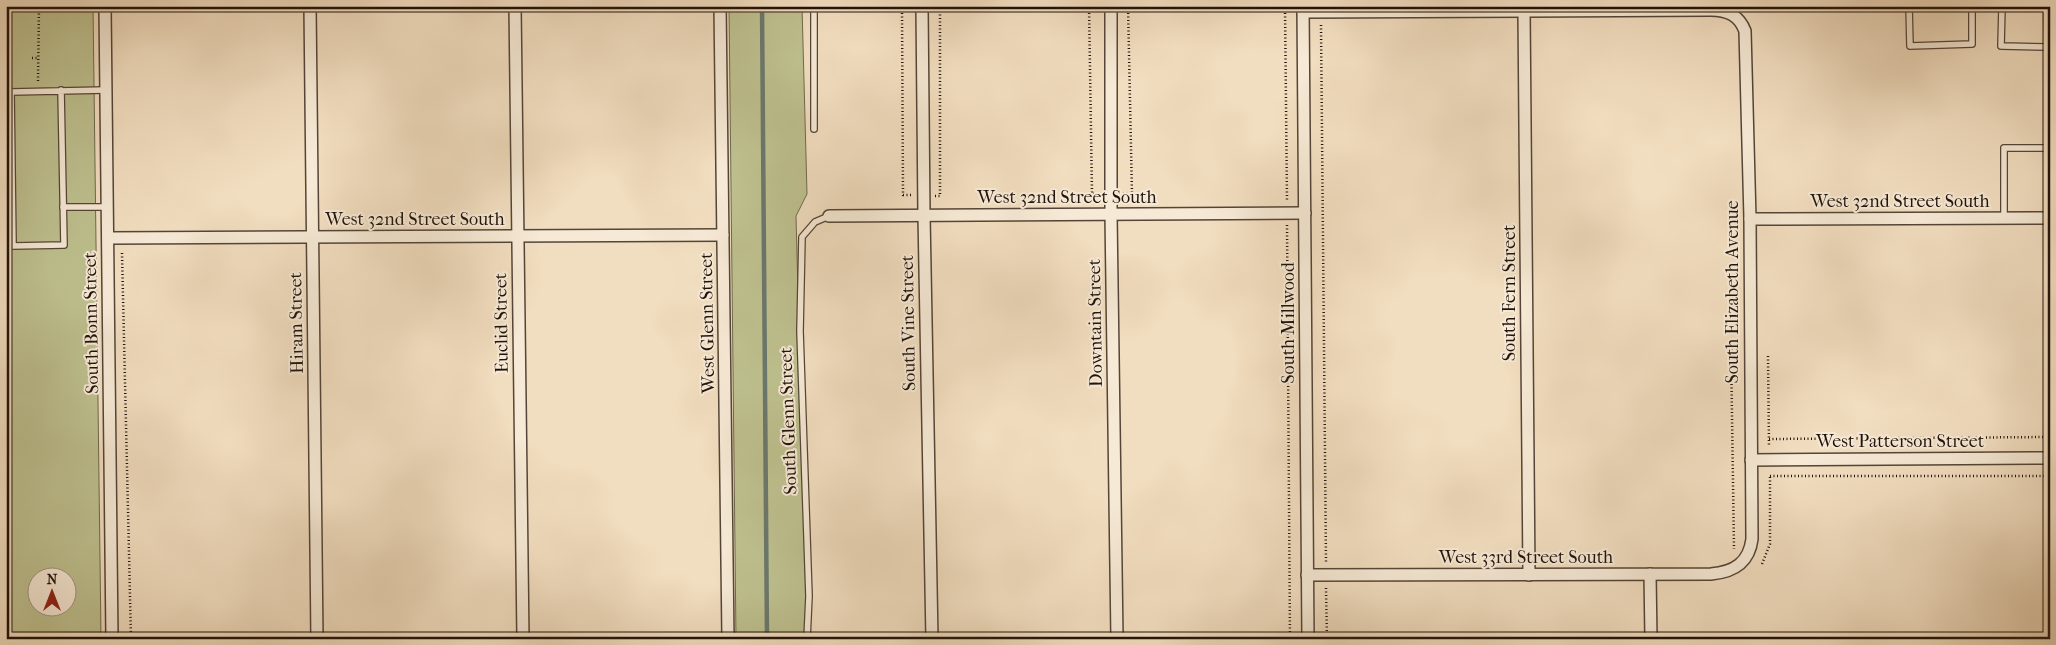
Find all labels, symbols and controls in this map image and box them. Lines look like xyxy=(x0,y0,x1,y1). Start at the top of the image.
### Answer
street label: West 32nd Street South xyxy=(976,187,1157,208)
street label: West 32nd Street South xyxy=(1809,191,1990,212)
street label: South Elizabeth Avenue xyxy=(1722,200,1743,384)
street label: West 32nd Street South xyxy=(324,209,505,230)
street label: South Fern Street xyxy=(1499,224,1520,361)
street label: South Bonn Street xyxy=(80,251,103,394)
street label: West Glenn Street xyxy=(696,252,719,395)
street label: South Vine Street xyxy=(897,254,920,391)
street label: Downtain Street xyxy=(1084,258,1107,387)
street label: South Millwood xyxy=(1278,262,1299,384)
street label: Hiram Street xyxy=(285,271,308,374)
street label: Euclid Street xyxy=(490,272,513,373)
street label: South Glenn Street xyxy=(775,346,802,495)
street label: West Patterson Street xyxy=(1815,431,1985,452)
street label: West 33rd Street South xyxy=(1438,547,1613,568)
north arrow xyxy=(28,568,78,618)
text: N xyxy=(47,571,58,588)

